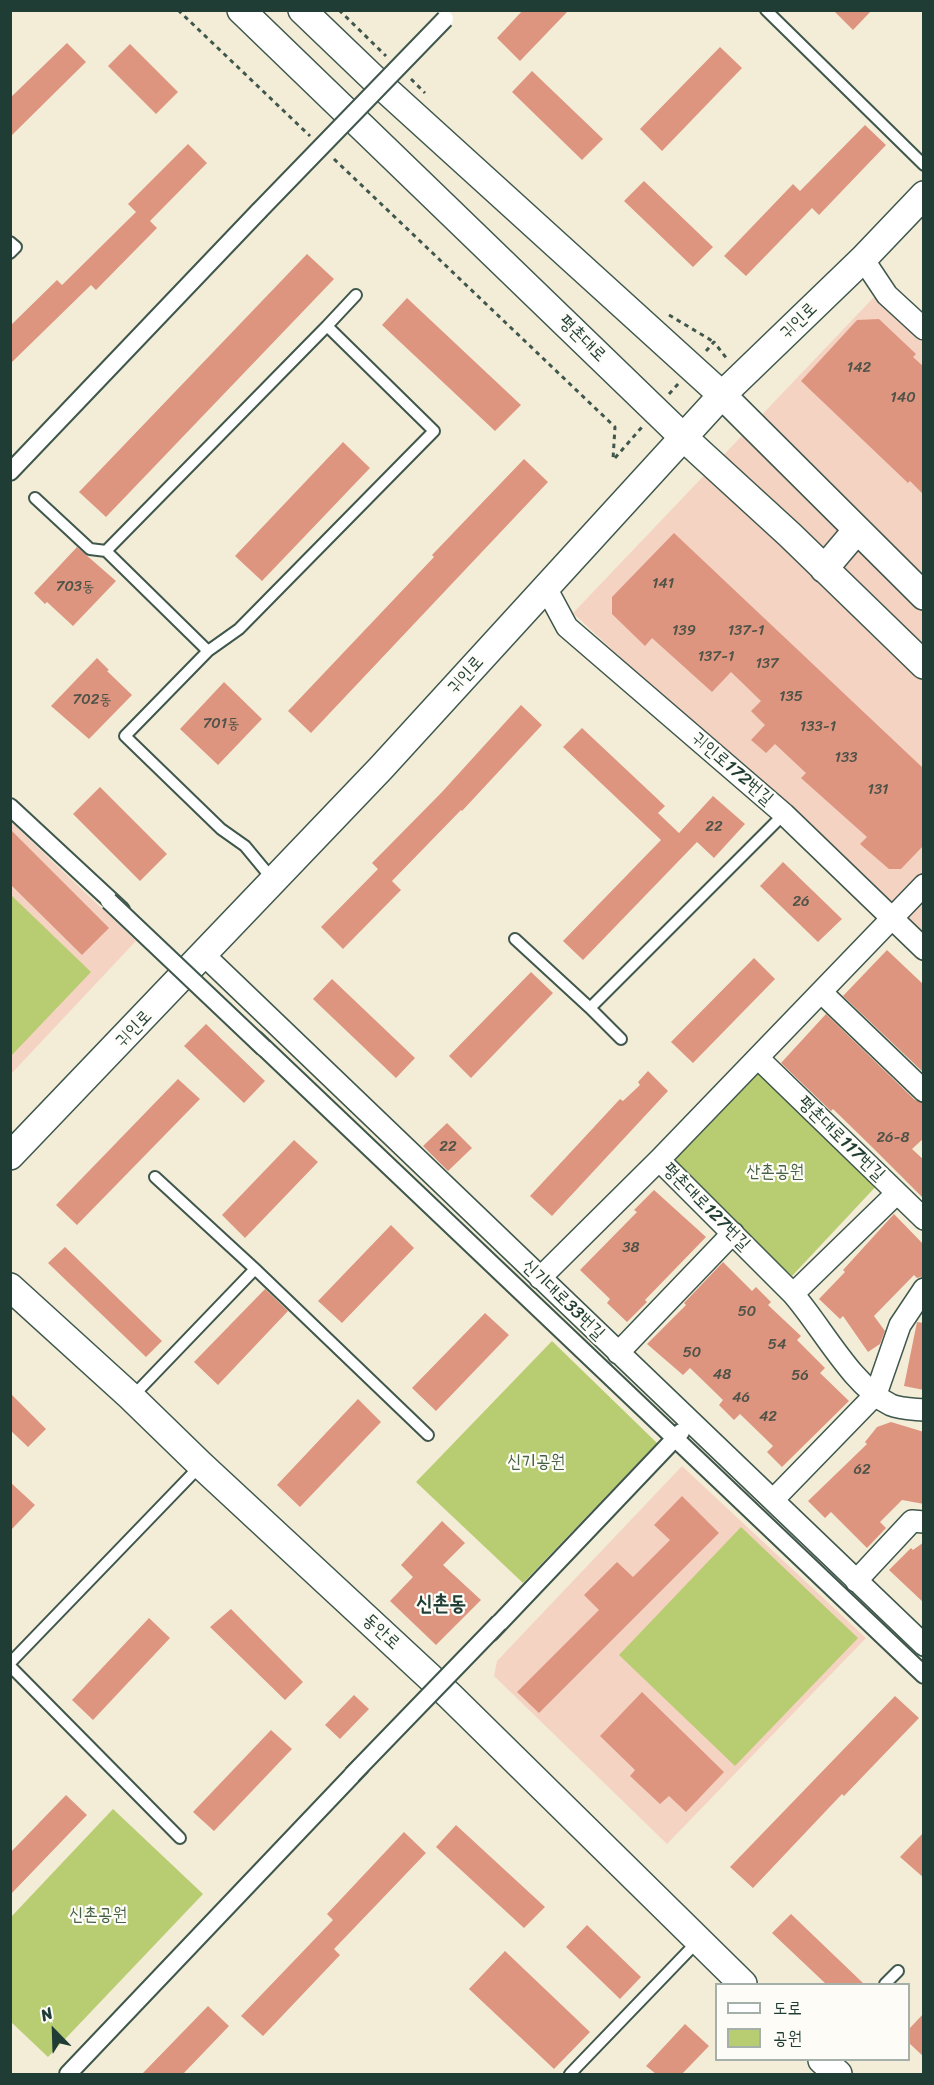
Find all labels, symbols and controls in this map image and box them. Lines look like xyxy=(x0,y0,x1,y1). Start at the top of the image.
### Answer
street label: 귀인로 xyxy=(776,298,822,344)
street label: 평촌대로 xyxy=(554,311,610,367)
house number: 142 xyxy=(847,359,871,377)
house number: 140 xyxy=(890,389,916,407)
house number: 141 xyxy=(652,575,674,593)
house number: 703동 xyxy=(56,578,94,596)
house number: 139 xyxy=(672,622,696,640)
house number: 137-1 xyxy=(728,622,764,640)
house number: 137-1 xyxy=(698,648,734,666)
street label: 귀인로 xyxy=(443,652,489,698)
house number: 137 xyxy=(755,655,779,673)
house number: 135 xyxy=(779,688,803,706)
house number: 702동 xyxy=(73,691,111,709)
house number: 701동 xyxy=(203,715,239,733)
house number: 133-1 xyxy=(800,718,836,736)
street label: 귀인로172번길 xyxy=(687,728,777,810)
house number: 133 xyxy=(835,749,857,767)
house number: 131 xyxy=(867,781,889,799)
house number: 22 xyxy=(705,818,723,836)
house number: 26 xyxy=(792,893,810,911)
street label: 귀인로 xyxy=(111,1006,157,1052)
street label: 평촌대로117번길 xyxy=(793,1092,889,1186)
house number: 26-8 xyxy=(876,1129,910,1147)
house number: 22 xyxy=(439,1138,457,1156)
street label: 평촌대로127번길 xyxy=(658,1159,754,1255)
park label: 산촌공원 xyxy=(746,1161,804,1183)
house number: 38 xyxy=(622,1239,640,1257)
street label: 신기대로33번길 xyxy=(517,1255,609,1345)
house number: 50 xyxy=(738,1303,756,1321)
house number: 54 xyxy=(768,1336,786,1354)
house number: 50 xyxy=(683,1344,701,1362)
house number: 48 xyxy=(713,1366,731,1384)
house number: 56 xyxy=(791,1367,809,1385)
house number: 46 xyxy=(732,1389,750,1407)
house number: 42 xyxy=(759,1408,777,1426)
park label: 신기공원 xyxy=(507,1451,565,1473)
house number: 62 xyxy=(853,1461,871,1479)
district label: 신촌동 xyxy=(416,1592,466,1618)
street label: 동안로 xyxy=(358,1609,404,1655)
park label: 신촌공원 xyxy=(69,1904,127,1926)
legend xyxy=(715,1983,910,2061)
text: 도로 xyxy=(773,1992,802,2024)
text: N xyxy=(36,1998,58,2029)
north arrow xyxy=(24,2001,84,2061)
text: 공원 xyxy=(773,2022,802,2054)

